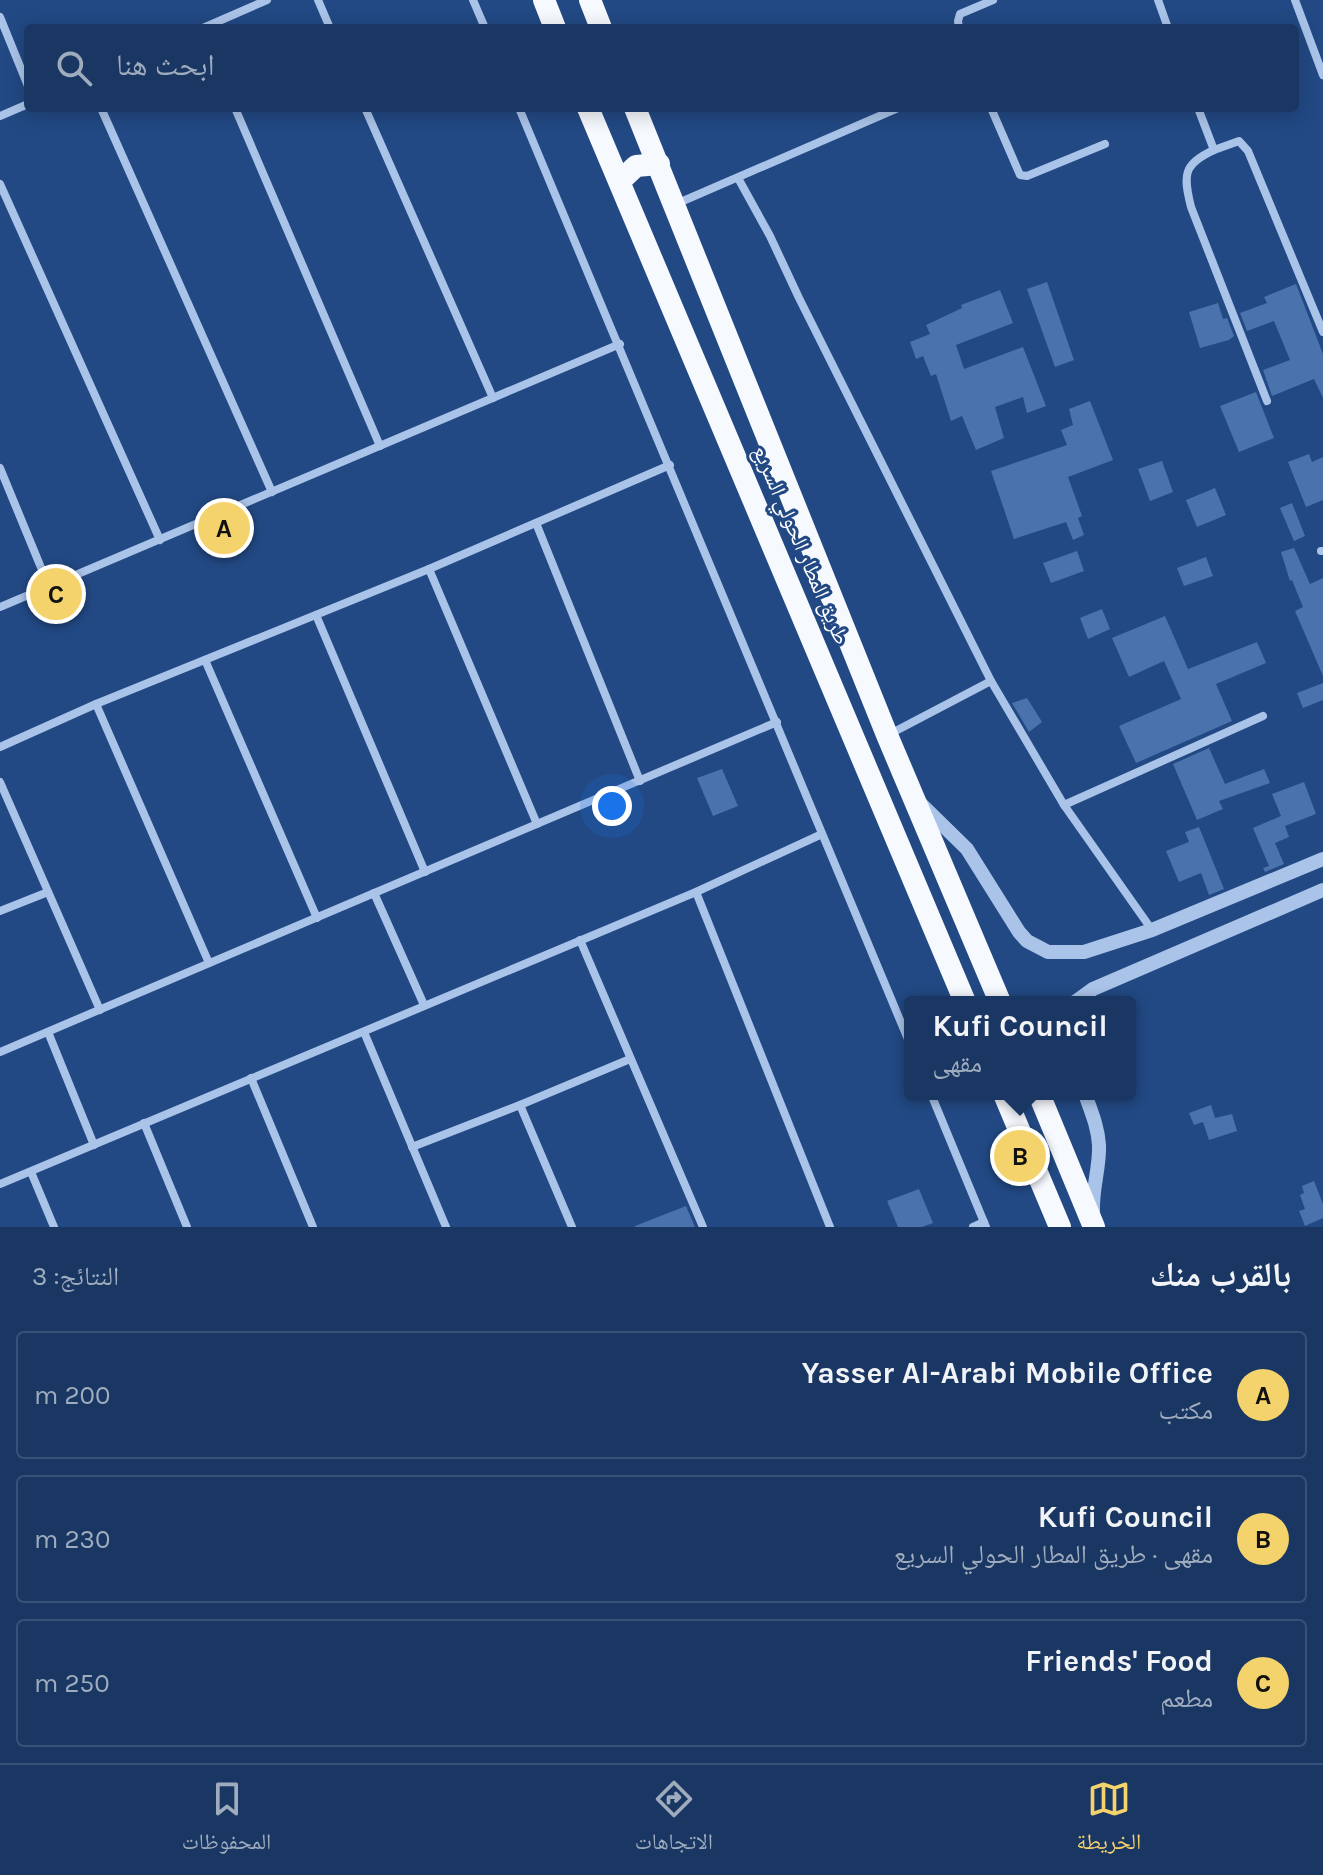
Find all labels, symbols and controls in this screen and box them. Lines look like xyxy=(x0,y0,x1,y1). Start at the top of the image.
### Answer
search box xyxy=(24,24,1299,112)
icon: search xyxy=(52,46,96,90)
text: ابحث هنا xyxy=(116,47,215,83)
street label: طريق المطار الحولي السريع xyxy=(744,442,855,650)
pin: A xyxy=(198,498,250,558)
pin: C xyxy=(30,564,82,624)
your location xyxy=(592,786,632,826)
popup xyxy=(904,996,1136,1100)
text: Kufi Council xyxy=(932,1008,1108,1044)
text: مقهى xyxy=(932,1048,982,1079)
pin: B xyxy=(994,1126,1046,1186)
text: بالقرب منك xyxy=(1150,1255,1291,1295)
text: النتائج: 3 xyxy=(32,1261,119,1292)
text: Yasser Al-Arabi Mobile Office xyxy=(802,1355,1213,1391)
text: 200 m xyxy=(34,1380,110,1411)
text: A xyxy=(1255,1380,1271,1411)
text: مكتب xyxy=(1159,1395,1213,1426)
text: Kufi Council xyxy=(1038,1499,1213,1535)
text: 230 m xyxy=(34,1524,110,1555)
text: B xyxy=(1255,1524,1271,1555)
text: مقهى · طريق المطار الحولي السريع xyxy=(894,1539,1213,1570)
text: Friends' Food xyxy=(1025,1643,1213,1679)
text: 250 m xyxy=(34,1668,110,1699)
text: C xyxy=(1255,1668,1271,1699)
text: مطعم xyxy=(1160,1683,1213,1714)
tab: المحفوظات xyxy=(182,1777,271,1863)
tab: الاتجاهات xyxy=(635,1777,713,1863)
tab: الخريطة xyxy=(1076,1777,1141,1863)

